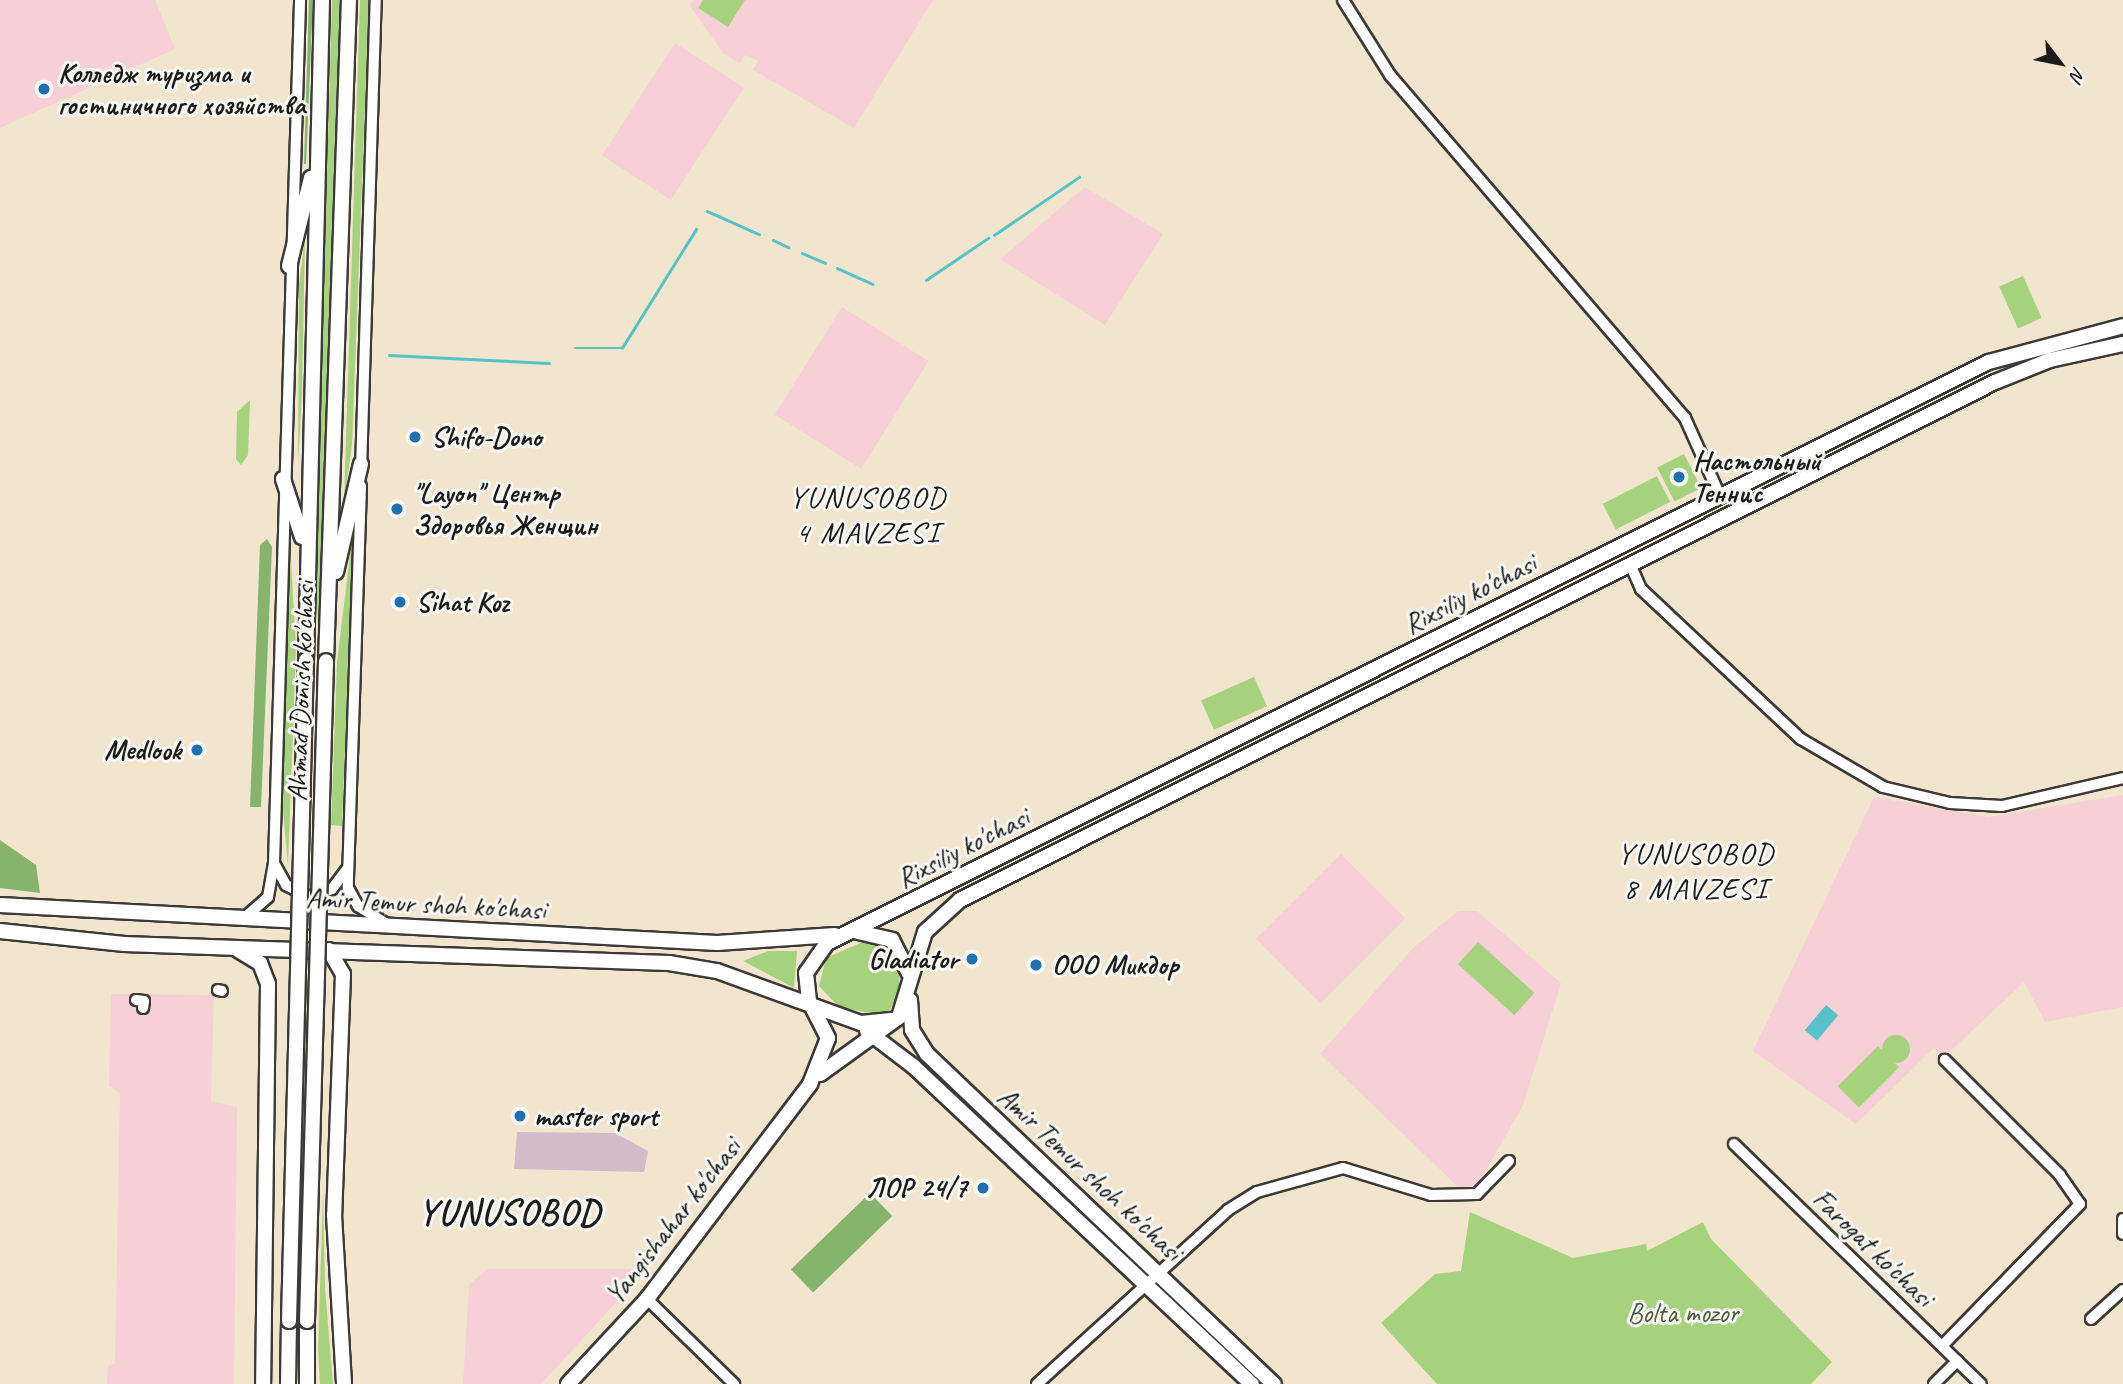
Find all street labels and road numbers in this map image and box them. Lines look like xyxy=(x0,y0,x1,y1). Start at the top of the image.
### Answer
street label: Rixsiliy ko'chasi xyxy=(1398,546,1542,642)
street label: Ahmad Donish ko'chasi xyxy=(280,580,322,802)
street label: Rixsiliy ko'chasi xyxy=(891,800,1035,896)
street label: Amir Temur shoh ko'chasi xyxy=(306,881,546,927)
street label: Amir Temur shoh ko'chasi xyxy=(991,1080,1189,1268)
street label: Yangishahar ko'chasi xyxy=(598,1131,748,1311)
street label: Farogat ko'chasi xyxy=(1806,1182,1940,1314)

